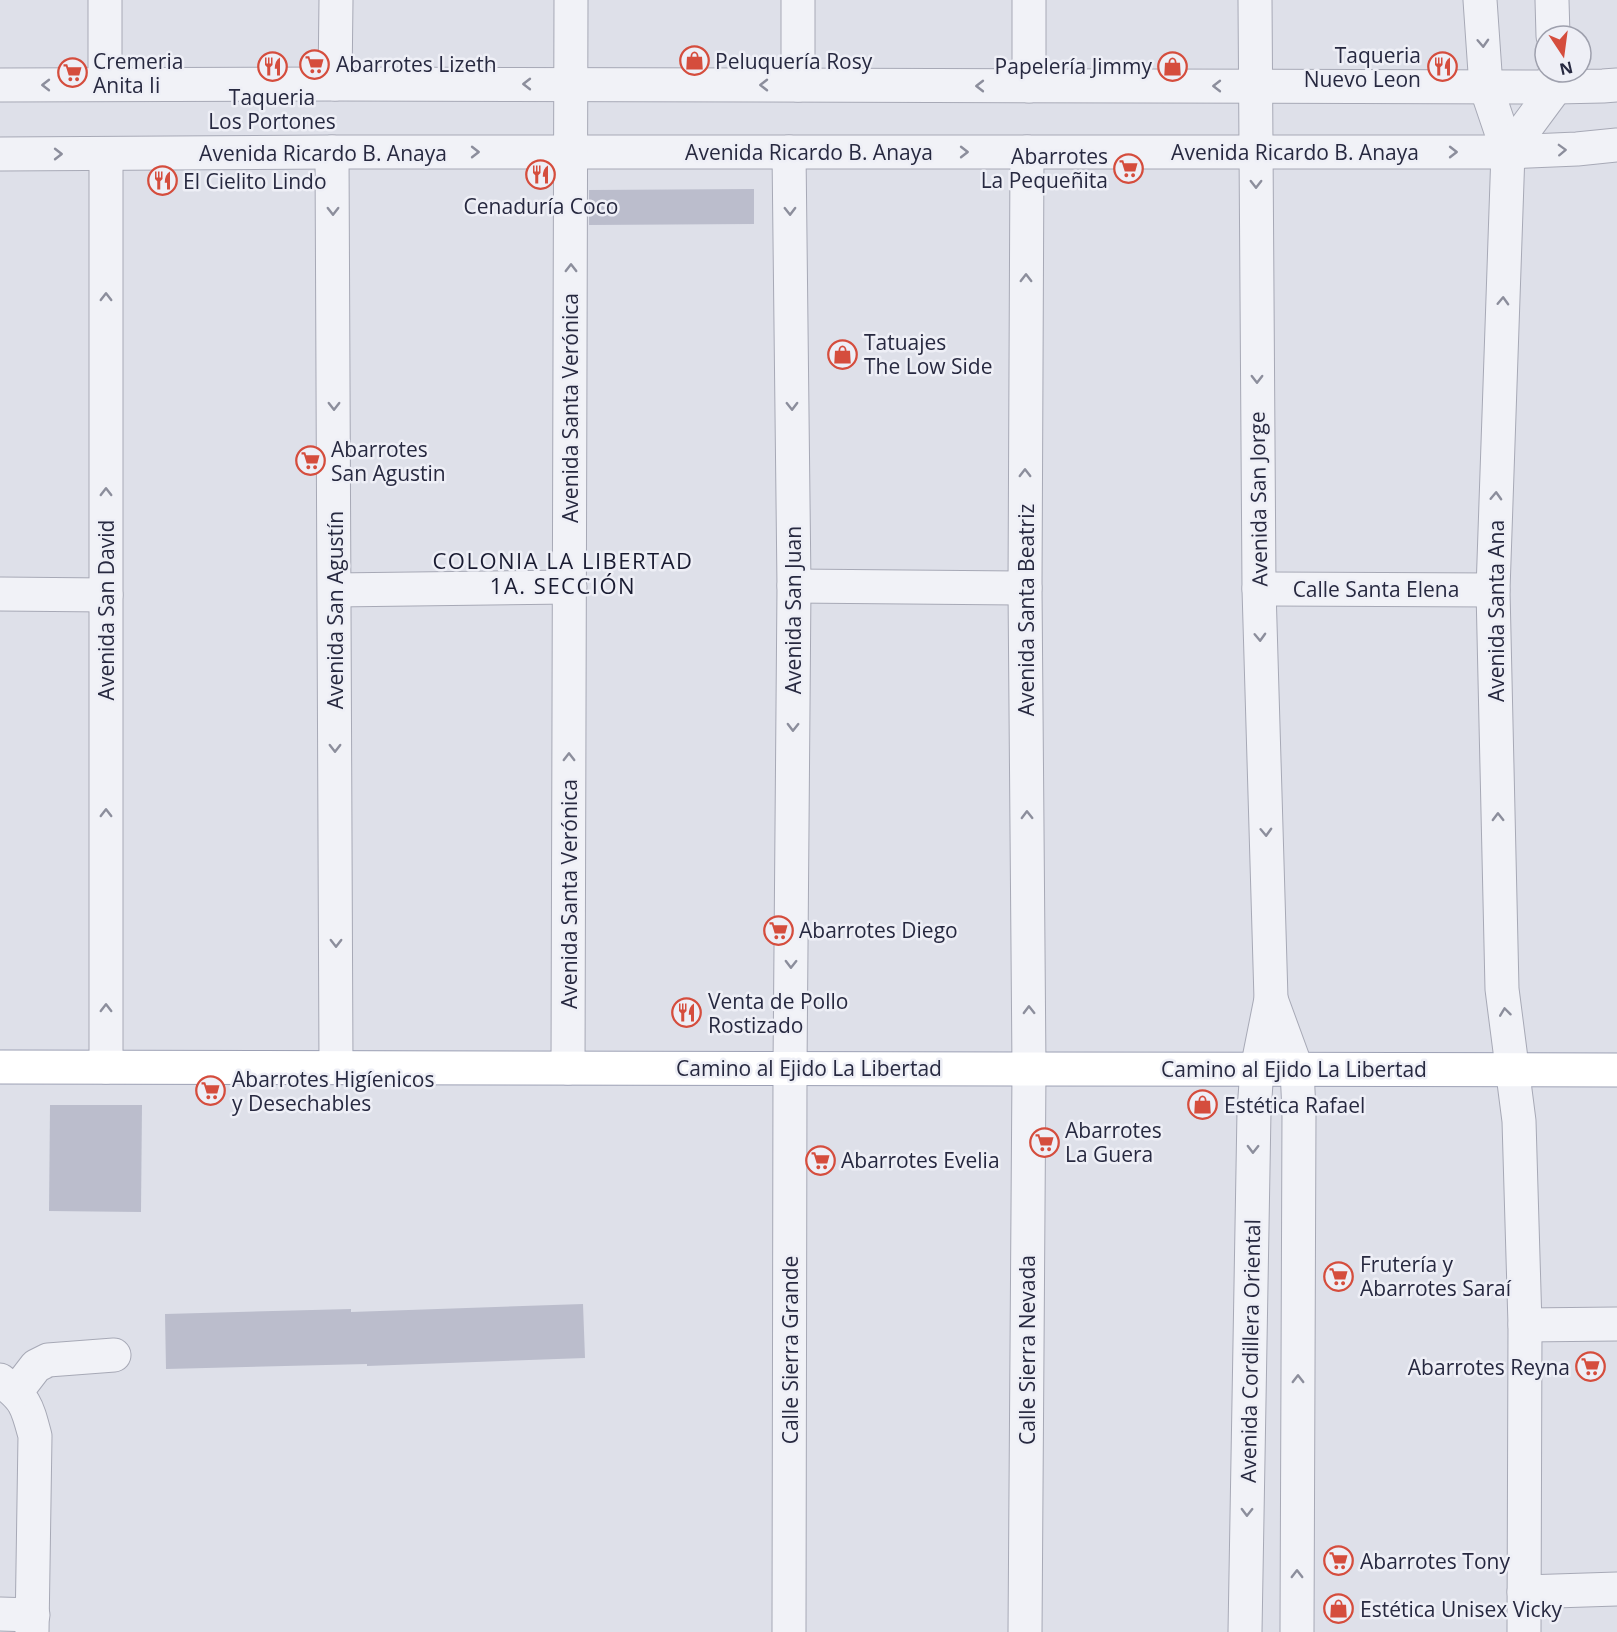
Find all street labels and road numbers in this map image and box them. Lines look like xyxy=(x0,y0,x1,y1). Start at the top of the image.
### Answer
street label: Avenida Ricardo B. Anaya xyxy=(685,138,933,166)
street label: Avenida Ricardo B. Anaya xyxy=(1171,138,1419,166)
street label: Avenida Ricardo B. Anaya xyxy=(199,139,447,167)
street label: Avenida Santa Verónica xyxy=(556,293,584,523)
street label: Avenida San Jorge xyxy=(1242,411,1274,587)
street label: Avenida Santa Beatriz xyxy=(1012,504,1040,716)
street label: Avenida San Agustín xyxy=(321,511,349,709)
street label: Avenida San David xyxy=(92,520,120,700)
street label: Avenida Santa Ana xyxy=(1482,520,1510,702)
street label: Avenida San Juan xyxy=(779,526,807,694)
street label: Calle Santa Elena xyxy=(1293,575,1459,603)
street label: Avenida Santa Verónica xyxy=(555,779,583,1009)
street label: Camino al Ejido La Libertad xyxy=(676,1054,942,1082)
street label: Camino al Ejido La Libertad xyxy=(1161,1055,1427,1083)
street label: Avenida Cordillera Oriental xyxy=(1234,1219,1266,1483)
street label: Calle Sierra Nevada xyxy=(1013,1255,1041,1445)
street label: Calle Sierra Grande xyxy=(776,1256,804,1444)

